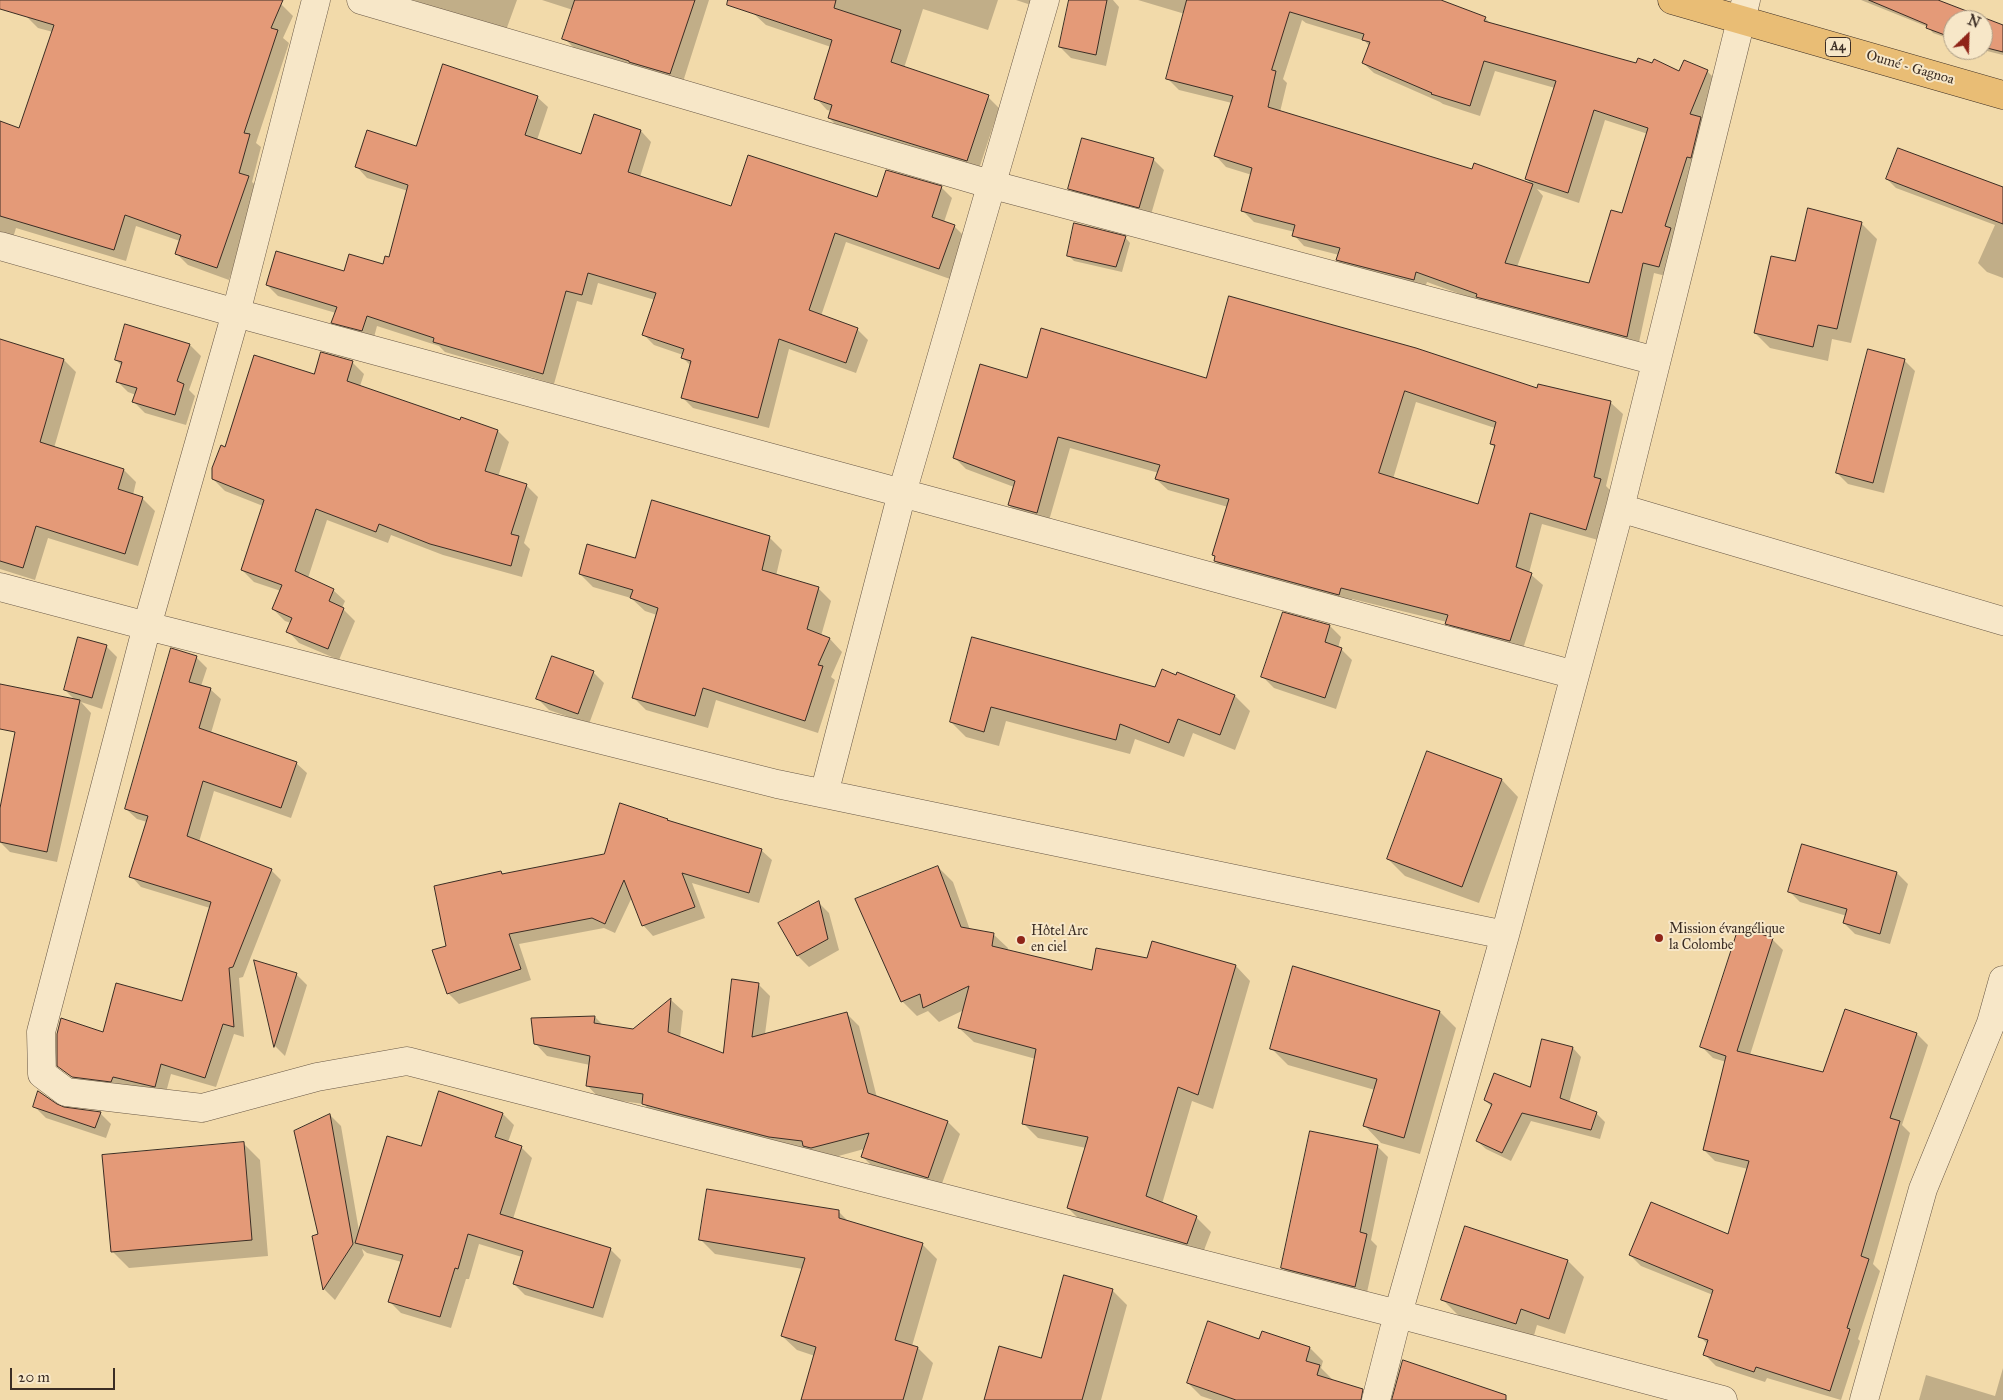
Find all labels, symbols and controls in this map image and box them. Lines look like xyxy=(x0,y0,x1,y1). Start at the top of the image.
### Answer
north arrow xyxy=(1943,10,1993,60)
text: N xyxy=(1965,12,1983,32)
road number: A4 xyxy=(1826,38,1850,56)
street label: Oumé - Gagnoa xyxy=(1864,47,1956,89)
place label: Mission évangélique la Colombe xyxy=(1669,922,1785,954)
place label: Hôtel Arc en ciel xyxy=(1031,924,1088,956)
marker: Mission évangélique la Colombe xyxy=(1653,932,1665,944)
marker: Hôtel Arc en ciel xyxy=(1015,934,1027,946)
scale bar xyxy=(12,1358,118,1390)
text: 20 m xyxy=(18,1368,50,1386)

